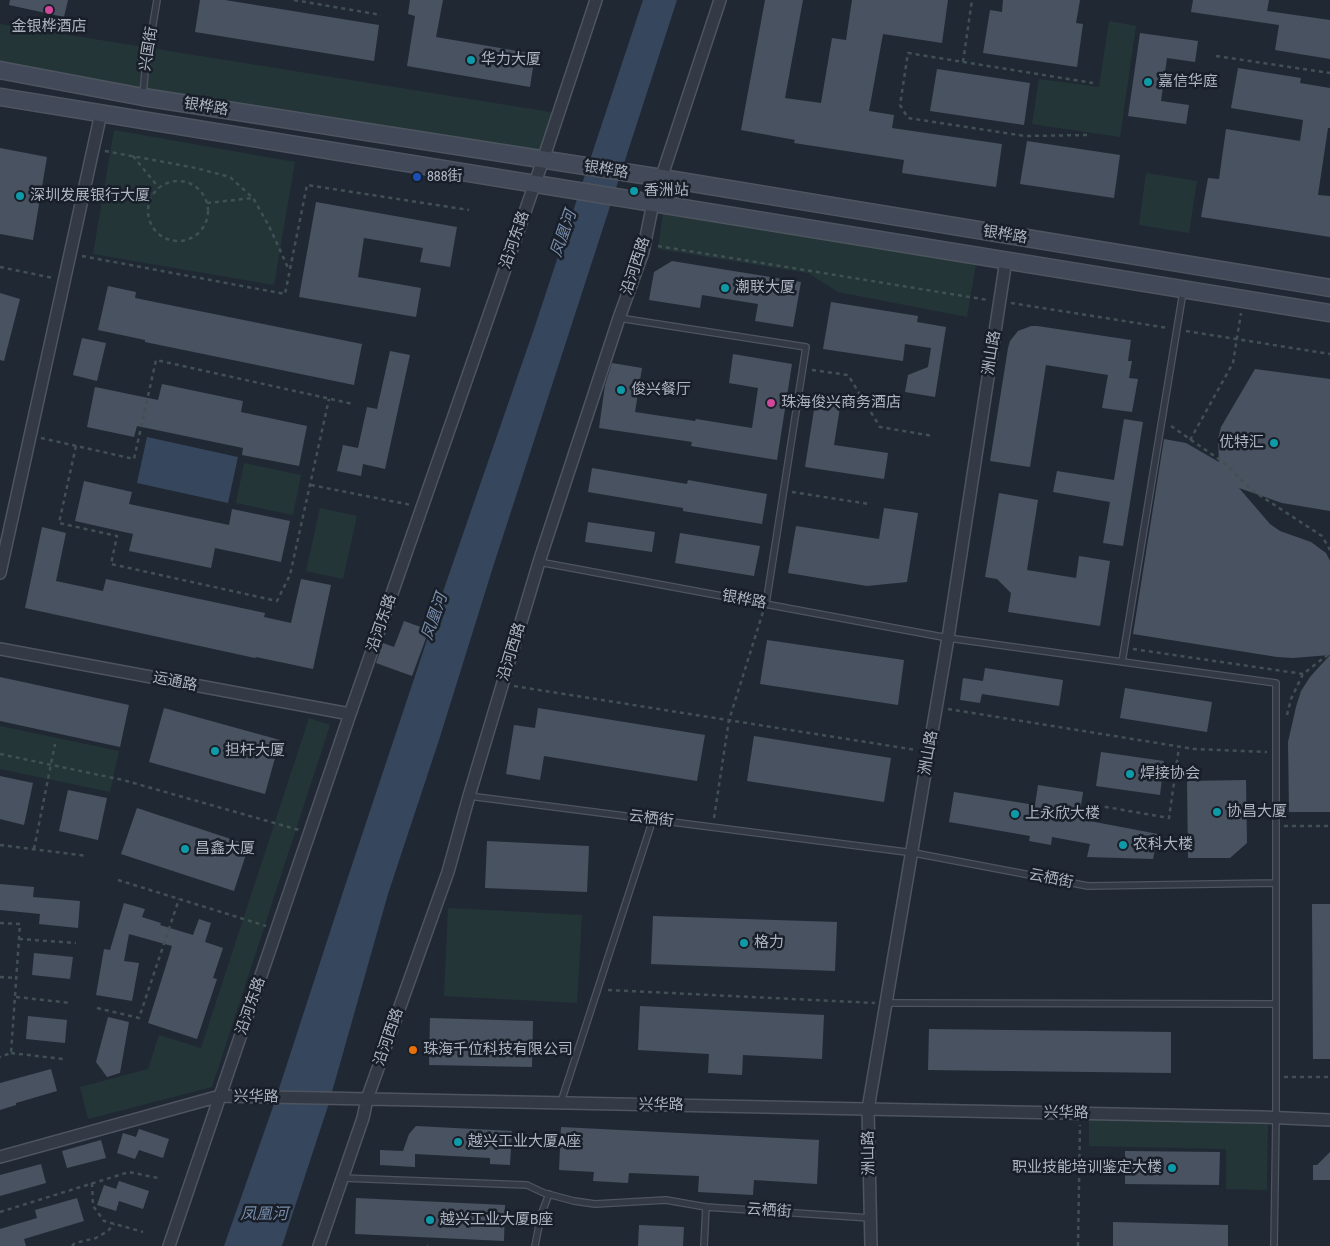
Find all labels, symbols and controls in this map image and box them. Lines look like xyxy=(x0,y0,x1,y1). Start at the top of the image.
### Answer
marker: 金银桦酒店 xyxy=(43,4,55,16)
place label: 金银桦酒店 xyxy=(12,18,86,36)
street label: 兴国街 xyxy=(137,25,161,73)
place label: 华力大厦 xyxy=(481,51,541,69)
marker: 华力大厦 xyxy=(465,54,477,66)
place label: 嘉信华庭 xyxy=(1158,73,1218,91)
marker: 嘉信华庭 xyxy=(1142,76,1154,88)
street label: 银桦路 xyxy=(182,95,230,119)
street label: 银桦路 xyxy=(582,158,630,182)
place label: 888街 xyxy=(427,168,463,186)
marker: 888街 xyxy=(411,171,423,183)
place label: 香洲站 xyxy=(644,182,689,200)
marker: 香洲站 xyxy=(628,185,640,197)
place label: 深圳发展银行大厦 xyxy=(30,187,150,205)
marker: 深圳发展银行大厦 xyxy=(14,190,26,202)
water label: 凤凰河 xyxy=(547,208,581,260)
street label: 沿河东路 xyxy=(497,209,533,271)
street label: 银桦路 xyxy=(981,223,1029,247)
street label: 沿河西路 xyxy=(618,235,654,297)
place label: 潮联大厦 xyxy=(735,279,795,297)
marker: 潮联大厦 xyxy=(719,282,731,294)
street label: 洲山路 xyxy=(980,329,1004,377)
place label: 俊兴餐厅 xyxy=(631,381,691,399)
marker: 俊兴餐厅 xyxy=(615,384,627,396)
place label: 珠海俊兴商务酒店 xyxy=(781,394,901,412)
marker: 珠海俊兴商务酒店 xyxy=(765,397,777,409)
place label: 优特汇 xyxy=(1219,434,1264,452)
marker: 优特汇 xyxy=(1268,437,1280,449)
street label: 银桦路 xyxy=(720,587,768,613)
water label: 凤凰河 xyxy=(418,591,452,643)
street label: 沿河东路 xyxy=(364,592,400,654)
street label: 沿河西路 xyxy=(495,621,529,683)
street label: 运通路 xyxy=(151,669,199,695)
street label: 洲山路 xyxy=(916,729,942,777)
place label: 担杆大厦 xyxy=(225,742,285,760)
marker: 担杆大厦 xyxy=(209,745,221,757)
place label: 焊接协会 xyxy=(1140,765,1200,783)
marker: 焊接协会 xyxy=(1124,768,1136,780)
place label: 协昌大厦 xyxy=(1227,803,1287,821)
place label: 上永欣大楼 xyxy=(1025,805,1100,823)
marker: 协昌大厦 xyxy=(1211,806,1223,818)
street label: 云栖街 xyxy=(628,807,674,831)
marker: 上永欣大楼 xyxy=(1009,808,1021,820)
place label: 农科大楼 xyxy=(1133,836,1193,854)
marker: 农科大楼 xyxy=(1117,839,1129,851)
place label: 昌鑫大厦 xyxy=(195,840,255,858)
marker: 昌鑫大厦 xyxy=(179,843,191,855)
street label: 云栖街 xyxy=(1027,866,1075,892)
place label: 格力 xyxy=(754,934,784,952)
marker: 格力 xyxy=(738,937,750,949)
street label: 沿河东路 xyxy=(233,975,269,1037)
street label: 沿河西路 xyxy=(371,1006,407,1068)
place label: 珠海千位科技有限公司 xyxy=(423,1041,573,1059)
marker: 珠海千位科技有限公司 xyxy=(407,1044,419,1056)
street label: 兴华路 xyxy=(233,1088,279,1106)
street label: 兴华路 xyxy=(638,1096,684,1114)
street label: 兴华路 xyxy=(1043,1104,1089,1122)
street label: 洲山路 xyxy=(860,1130,878,1176)
place label: 越兴工业大厦A座 xyxy=(468,1133,581,1151)
marker: 越兴工业大厦A座 xyxy=(452,1136,464,1148)
place label: 职业技能培训鉴定大楼 xyxy=(1012,1159,1162,1177)
marker: 职业技能培训鉴定大楼 xyxy=(1166,1162,1178,1174)
street label: 云栖街 xyxy=(746,1200,792,1222)
water label: 凤凰河 xyxy=(240,1205,288,1225)
place label: 越兴工业大厦B座 xyxy=(440,1211,553,1229)
marker: 越兴工业大厦B座 xyxy=(424,1214,436,1226)

